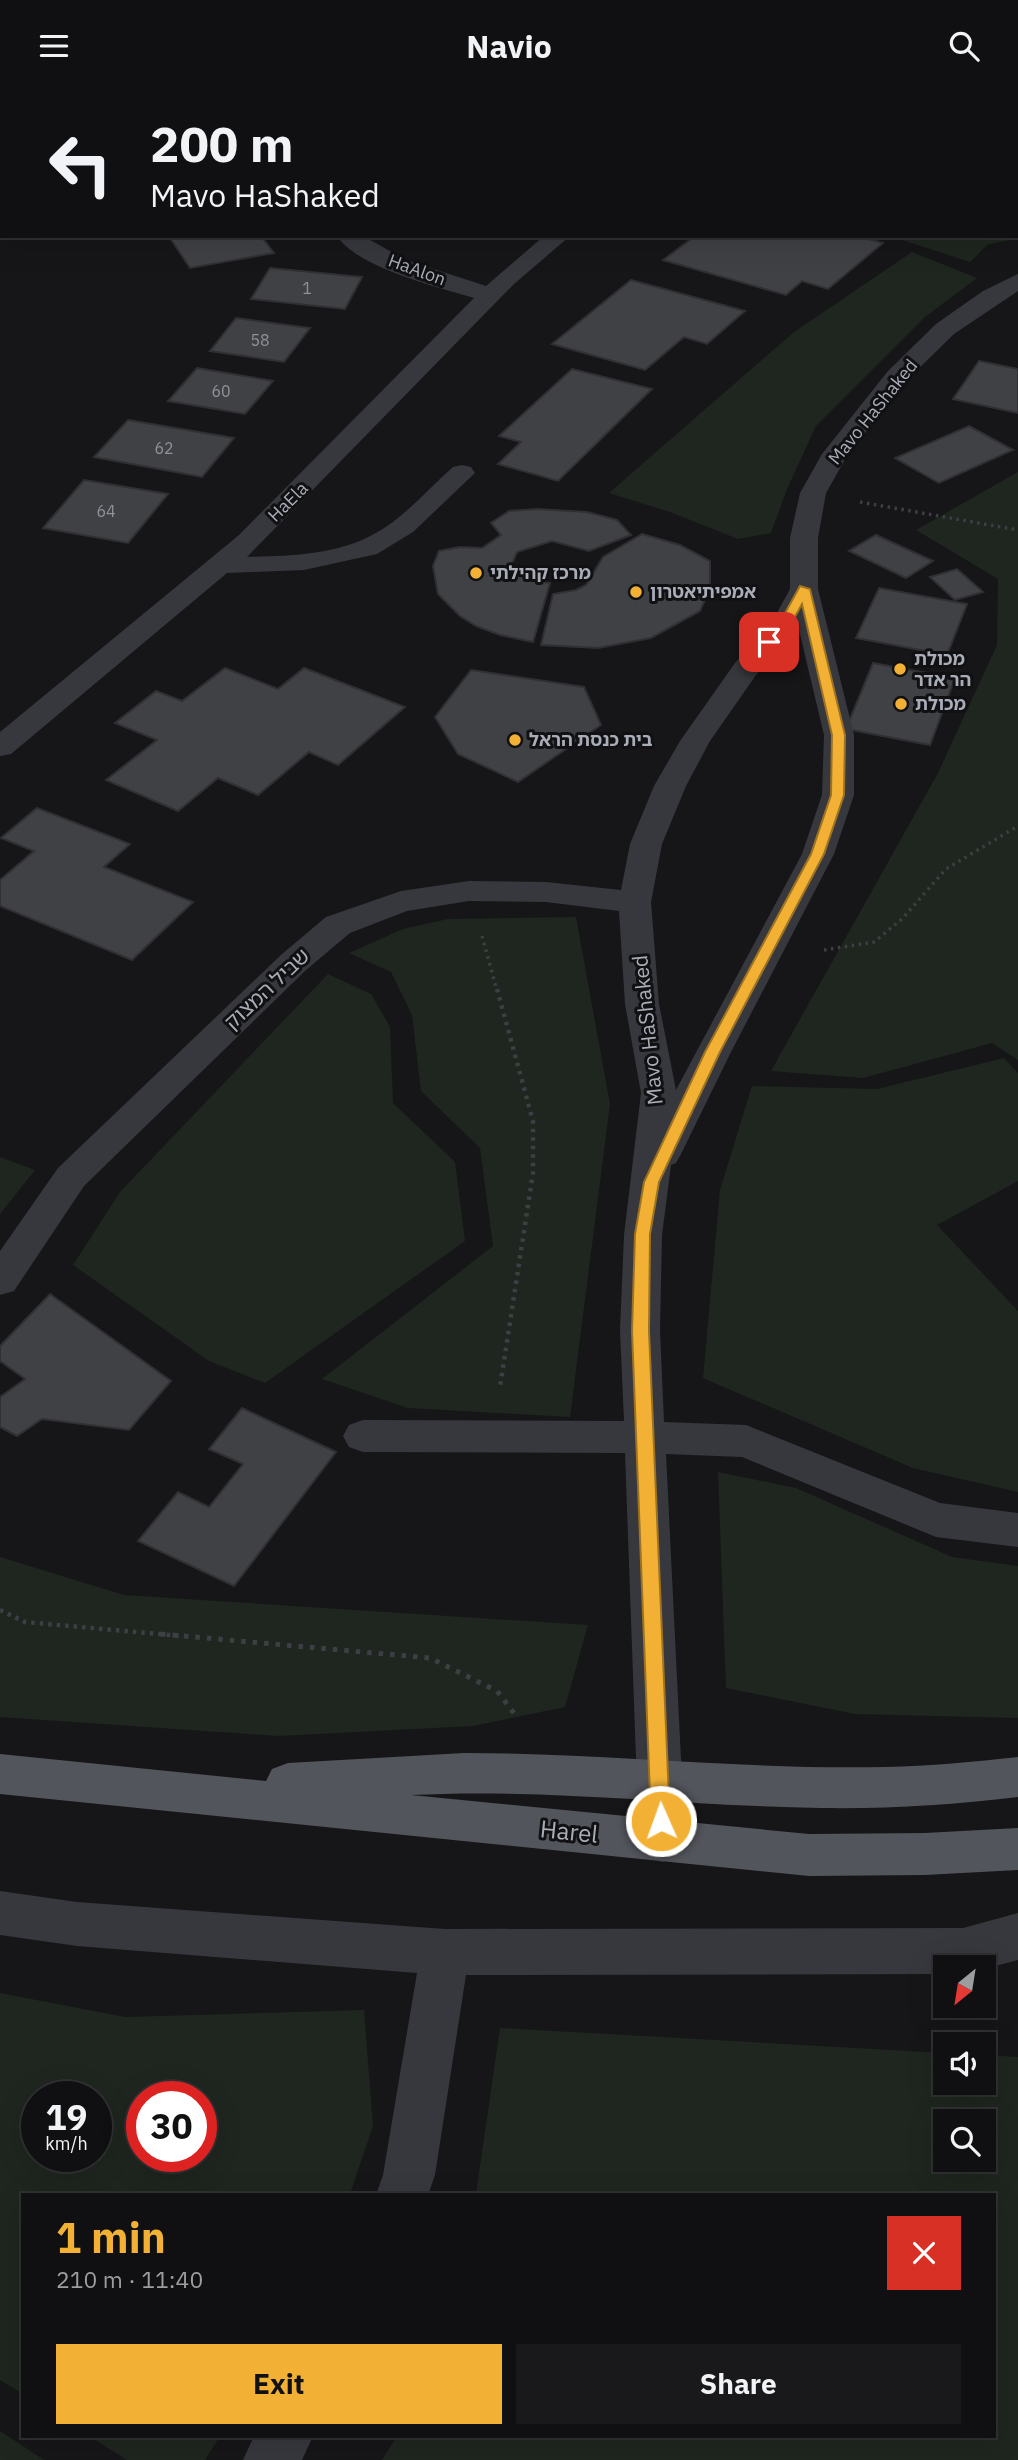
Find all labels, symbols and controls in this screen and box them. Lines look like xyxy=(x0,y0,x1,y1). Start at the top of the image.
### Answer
text: Navio xyxy=(466,25,552,67)
icon: menu xyxy=(35,27,73,65)
icon: search xyxy=(945,27,983,65)
text: 200 m xyxy=(150,112,294,175)
icon: left xyxy=(35,119,126,210)
text: Mavo HaShaked xyxy=(150,174,380,216)
street label: HaAlon xyxy=(385,249,449,290)
house number: 1 xyxy=(302,278,312,298)
house number: 58 xyxy=(250,330,270,350)
street label: Mavo HaShaked xyxy=(823,354,922,469)
house number: 60 xyxy=(211,381,231,401)
house number: 62 xyxy=(154,438,174,458)
street label: HaEla xyxy=(263,477,313,527)
house number: 64 xyxy=(96,501,116,521)
place label: מרכז קהילתי xyxy=(490,561,591,584)
marker: מרכז קהילתי xyxy=(468,565,484,581)
place label: אמפיתיאטרון xyxy=(650,580,756,603)
marker: אמפיתיאטרון xyxy=(628,584,644,600)
pin xyxy=(739,612,799,672)
icon: arrive xyxy=(750,623,788,661)
place label: מכולת הר אדר xyxy=(914,647,971,691)
marker: מכולת הר אדר xyxy=(892,661,908,677)
place label: מכולת xyxy=(915,692,966,715)
marker: מכולת xyxy=(893,696,909,712)
place label: בית כנסת הראל xyxy=(529,728,653,751)
marker: בית כנסת הראל xyxy=(507,732,523,748)
street label: שביל המצוק xyxy=(218,941,315,1035)
street label: Mavo HaShaked xyxy=(625,954,669,1107)
position arrow xyxy=(624,1784,698,1858)
street label: Harel xyxy=(538,1812,600,1850)
north arrow xyxy=(933,1955,996,2018)
map controls xyxy=(933,1955,996,2172)
button: sound xyxy=(933,2032,996,2095)
speed limit sign: 30 xyxy=(126,2081,217,2172)
text: 19 xyxy=(45,2094,88,2140)
button: search xyxy=(933,2109,996,2172)
text: km/h xyxy=(45,2132,88,2155)
text: 1 min xyxy=(56,2210,166,2265)
button: close xyxy=(887,2216,961,2290)
text: 210 m · 11:40 xyxy=(56,2264,203,2294)
button: Exit xyxy=(56,2344,502,2424)
button: Share xyxy=(516,2344,961,2424)

